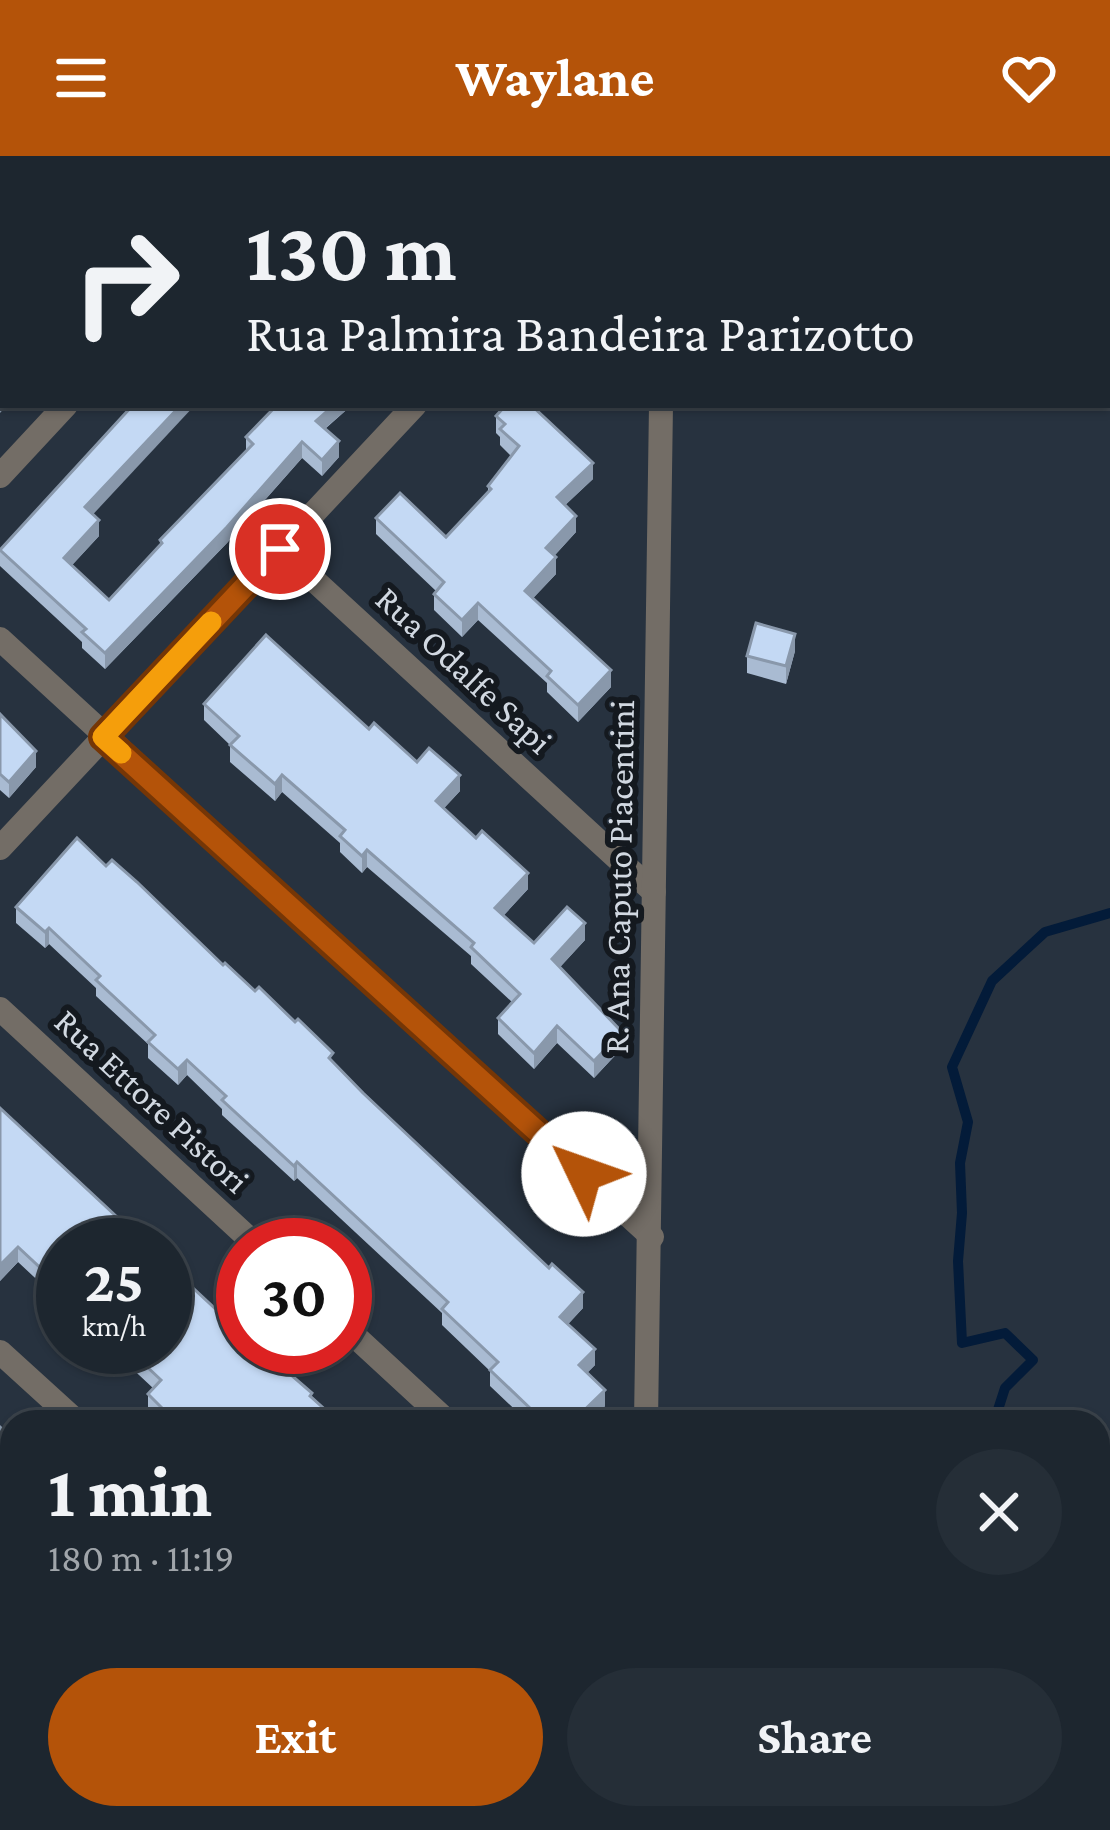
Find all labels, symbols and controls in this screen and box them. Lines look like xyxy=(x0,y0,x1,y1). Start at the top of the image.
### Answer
icon: menu xyxy=(48,45,114,111)
icon: heart xyxy=(996,45,1062,111)
text: Waylane xyxy=(455,48,655,108)
icon: right xyxy=(48,204,204,360)
text: 130 m xyxy=(246,205,457,298)
text: Rua Palmira Bandeira Parizotto xyxy=(246,303,915,363)
pin xyxy=(229,498,331,600)
icon: arrive xyxy=(247,516,313,582)
street label: Rua Odalfe Sapi xyxy=(368,578,560,762)
street label: R. Ana Caputo Piacentini xyxy=(596,700,642,1054)
street label: Rua Ettore Pistori xyxy=(47,1001,257,1201)
position arrow xyxy=(521,1111,647,1237)
speed limit sign: 30 xyxy=(216,1218,372,1374)
text: 25 xyxy=(84,1247,144,1314)
text: km/h xyxy=(82,1309,146,1342)
button: close xyxy=(936,1449,1062,1575)
text: 1 min xyxy=(48,1451,212,1531)
text: 180 m · 11:19 xyxy=(48,1536,234,1579)
button: Exit xyxy=(48,1668,543,1806)
button: Share xyxy=(567,1668,1062,1806)

